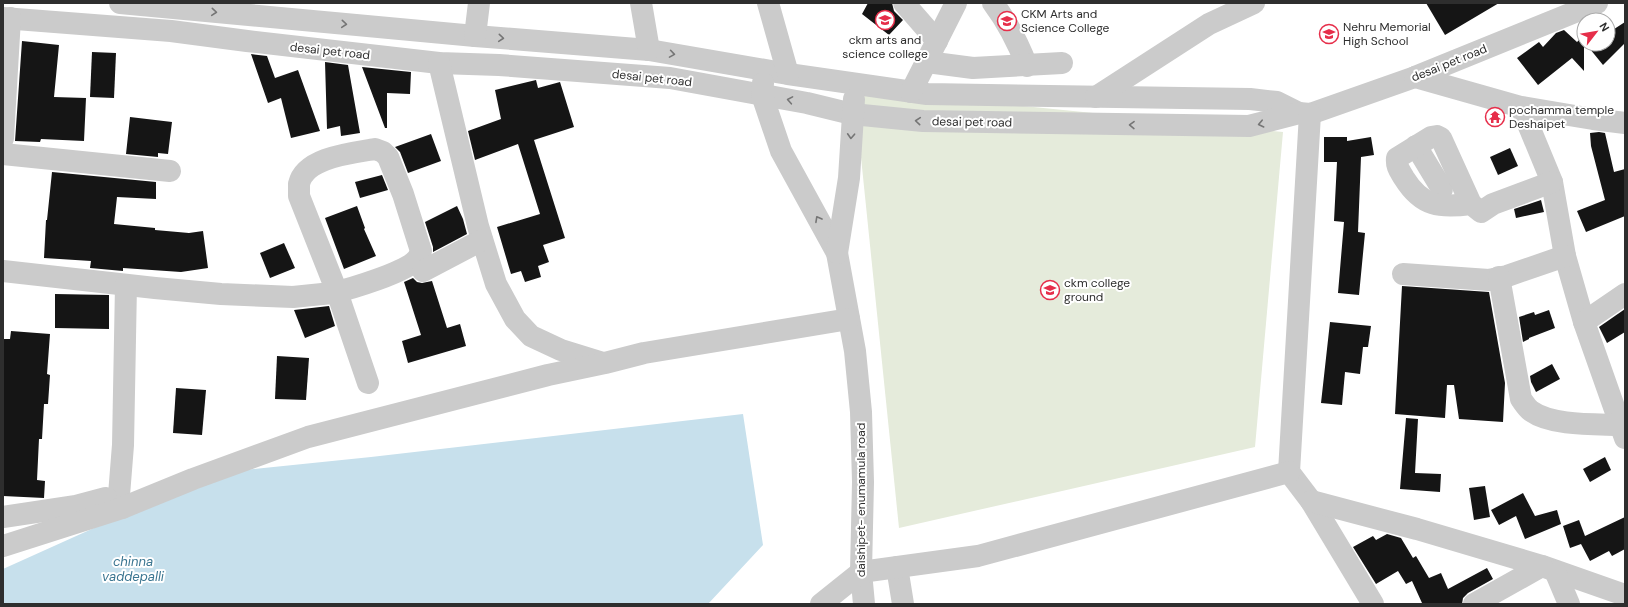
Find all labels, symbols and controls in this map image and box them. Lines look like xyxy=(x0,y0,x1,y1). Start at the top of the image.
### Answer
place label: CKM Arts and Science College xyxy=(1021,6,1110,36)
one-way arrow xyxy=(211,7,217,16)
school or university icon: ckm arts and science college xyxy=(874,9,896,31)
school or university icon: CKM Arts and Science College xyxy=(996,10,1018,32)
north arrow xyxy=(1576,12,1616,52)
one-way arrow xyxy=(341,19,347,28)
place label: Nehru Memorial High School xyxy=(1343,19,1431,49)
text: N xyxy=(1597,20,1613,34)
school or university icon: Nehru Memorial High School xyxy=(1318,23,1340,45)
place label: ckm arts and science college xyxy=(842,32,928,62)
one-way arrow xyxy=(498,34,504,43)
street label: desai pet road xyxy=(289,39,371,63)
street label: desai pet road xyxy=(1409,41,1489,85)
one-way arrow xyxy=(669,49,675,58)
street label: desai pet road xyxy=(611,66,693,90)
one-way arrow xyxy=(787,96,793,105)
place label: pochamma temple Deshaipet xyxy=(1509,102,1614,132)
temple icon: pochamma temple Deshaipet xyxy=(1484,106,1506,128)
street label: desai pet road xyxy=(932,113,1012,131)
one-way arrow xyxy=(915,116,921,125)
one-way arrow xyxy=(1258,119,1265,127)
one-way arrow xyxy=(1129,120,1135,129)
one-way arrow xyxy=(847,133,855,139)
one-way arrow xyxy=(816,216,823,223)
place label: ckm college ground xyxy=(1064,275,1130,305)
school or university icon: ckm college ground xyxy=(1039,279,1061,301)
street label: daishipet- enumamula road xyxy=(853,423,869,577)
water label: chinna vaddepalli xyxy=(102,553,165,585)

